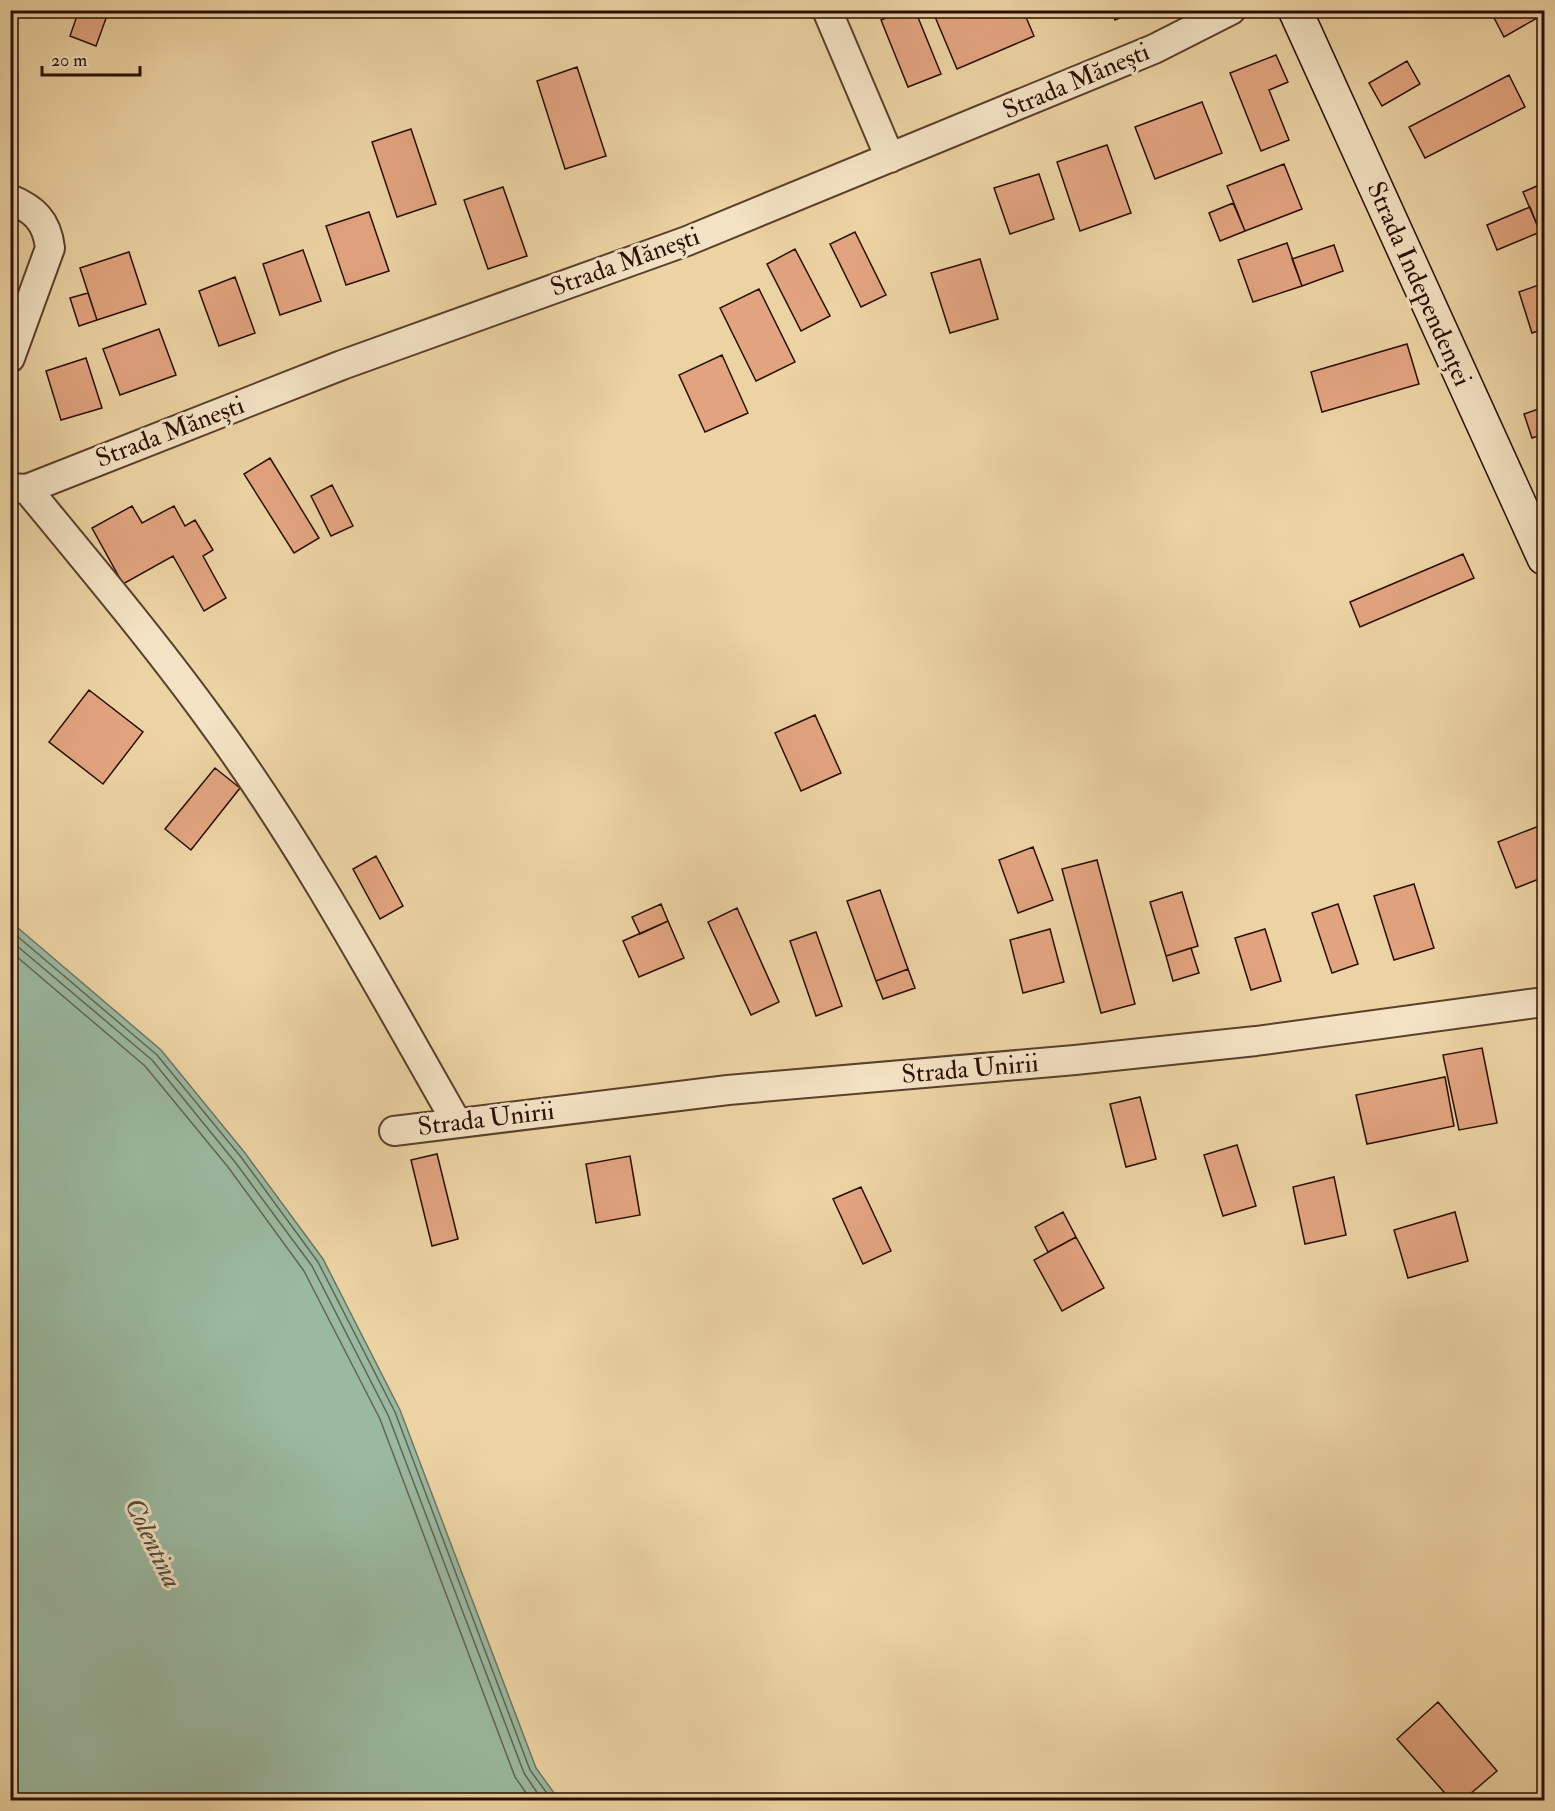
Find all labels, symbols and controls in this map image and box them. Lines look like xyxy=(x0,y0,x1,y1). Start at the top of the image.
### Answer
street label: Strada Mănești xyxy=(998,36,1154,126)
scale bar xyxy=(42,39,140,77)
text: 20 m xyxy=(51,49,87,72)
street label: Strada Independenței xyxy=(1359,177,1478,392)
street label: Strada Mănești xyxy=(546,220,704,304)
street label: Strada Mănești xyxy=(91,389,249,475)
street label: Strada Unirii xyxy=(900,1047,1040,1091)
street label: Strada Unirii xyxy=(416,1095,556,1143)
water label: Colentina xyxy=(117,1492,189,1594)

